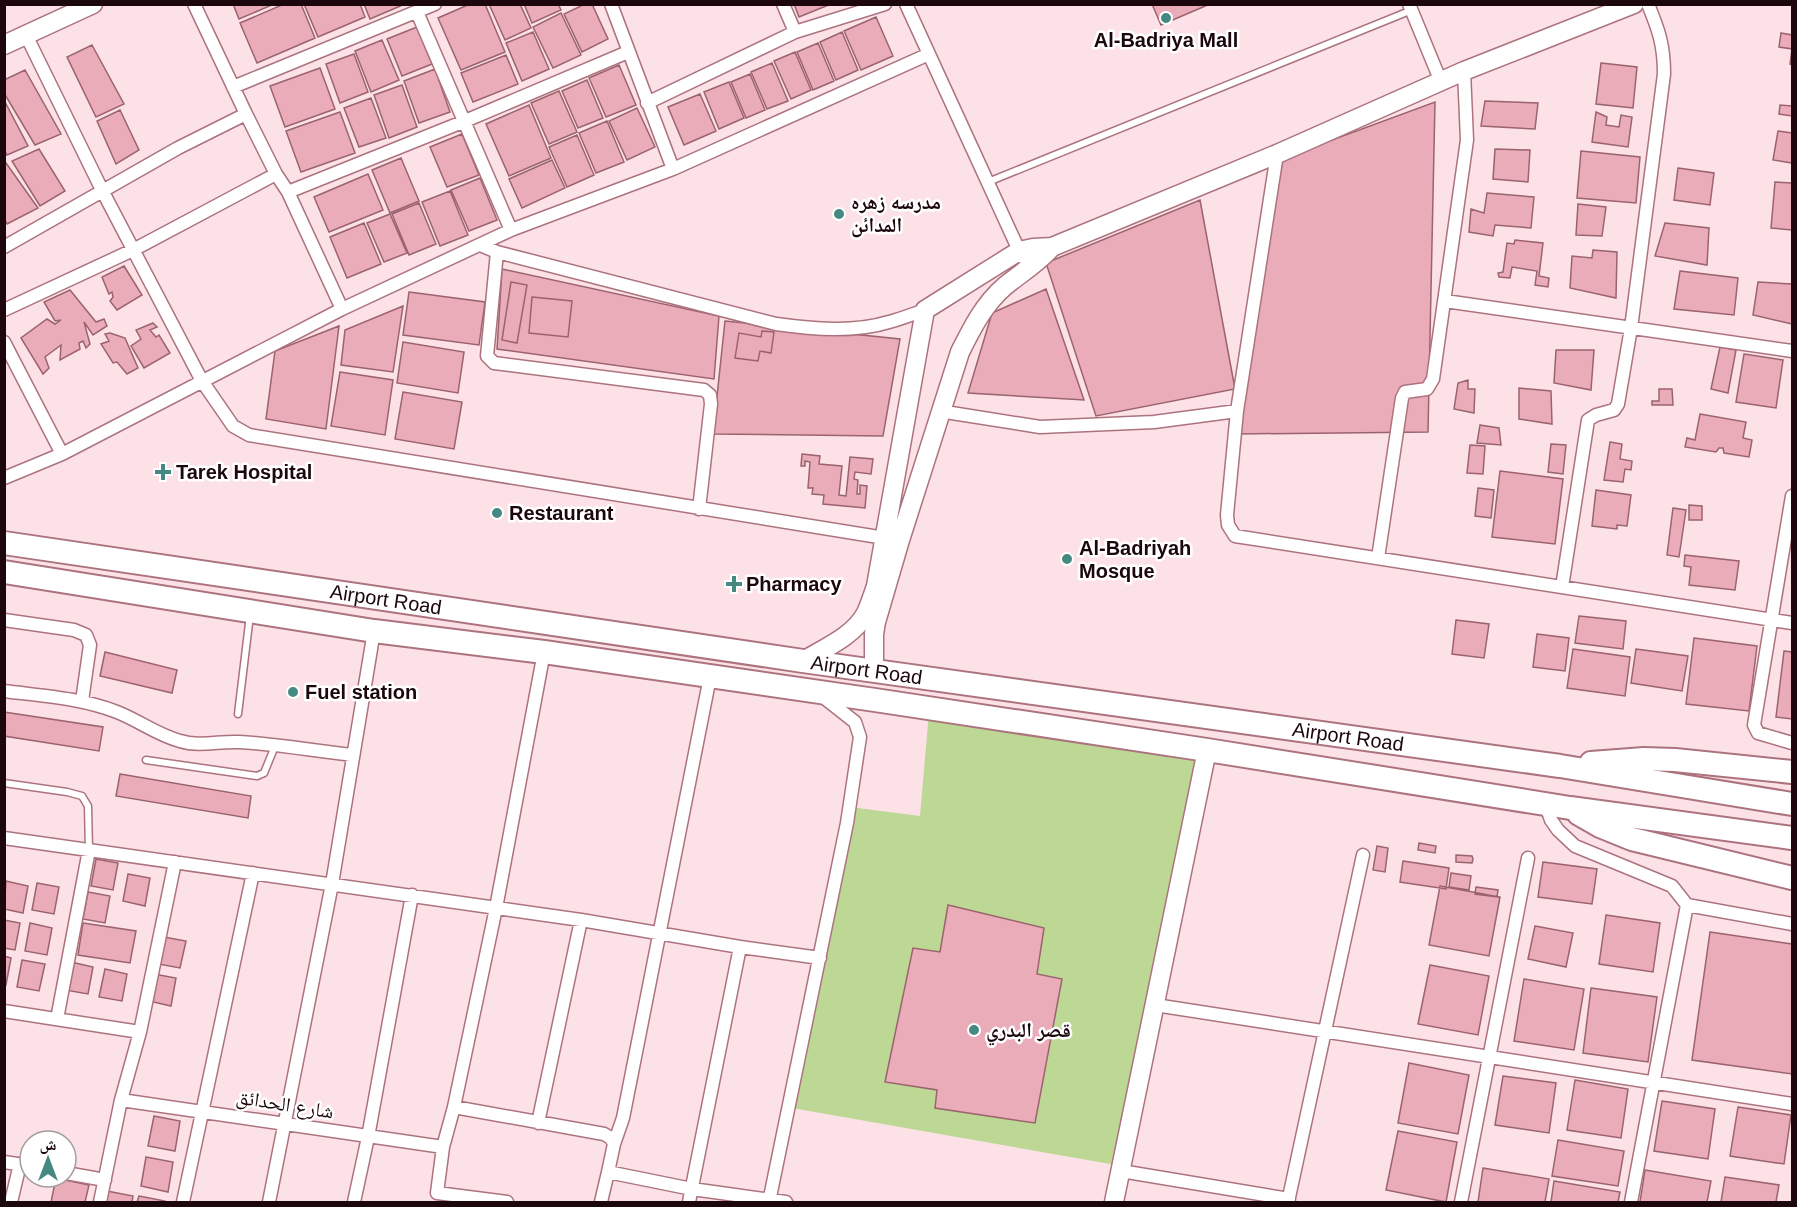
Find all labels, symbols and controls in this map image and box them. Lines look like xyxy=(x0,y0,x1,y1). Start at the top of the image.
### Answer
marker: Al-Badriya Mall xyxy=(1159,11,1173,25)
place label: Al-Badriya Mall xyxy=(1094,29,1238,51)
place label: مدرسه زهره المدائن xyxy=(851,191,941,238)
marker: مدرسه زهره المدائن xyxy=(832,207,846,221)
place label: Tarek Hospital xyxy=(176,461,312,483)
marker: Tarek Hospital xyxy=(154,463,172,481)
place label: Restaurant xyxy=(509,502,614,524)
marker: Restaurant xyxy=(490,506,504,520)
place label: Al-Badriyah Mosque xyxy=(1079,537,1191,582)
marker: Al-Badriyah Mosque xyxy=(1060,552,1074,566)
place label: Pharmacy xyxy=(746,573,842,595)
marker: Pharmacy xyxy=(727,577,741,591)
street label: Airport Road xyxy=(329,580,443,618)
street label: Airport Road xyxy=(810,651,924,688)
place label: Fuel station xyxy=(305,681,417,703)
marker: Fuel station xyxy=(286,685,300,699)
street label: Airport Road xyxy=(1291,718,1405,755)
place label: قصر البدري xyxy=(986,1019,1071,1046)
marker: قصر البدري xyxy=(967,1023,981,1037)
street label: شارع الحدائق xyxy=(234,1085,335,1125)
north arrow xyxy=(18,1129,78,1189)
text: ش xyxy=(40,1136,57,1154)

